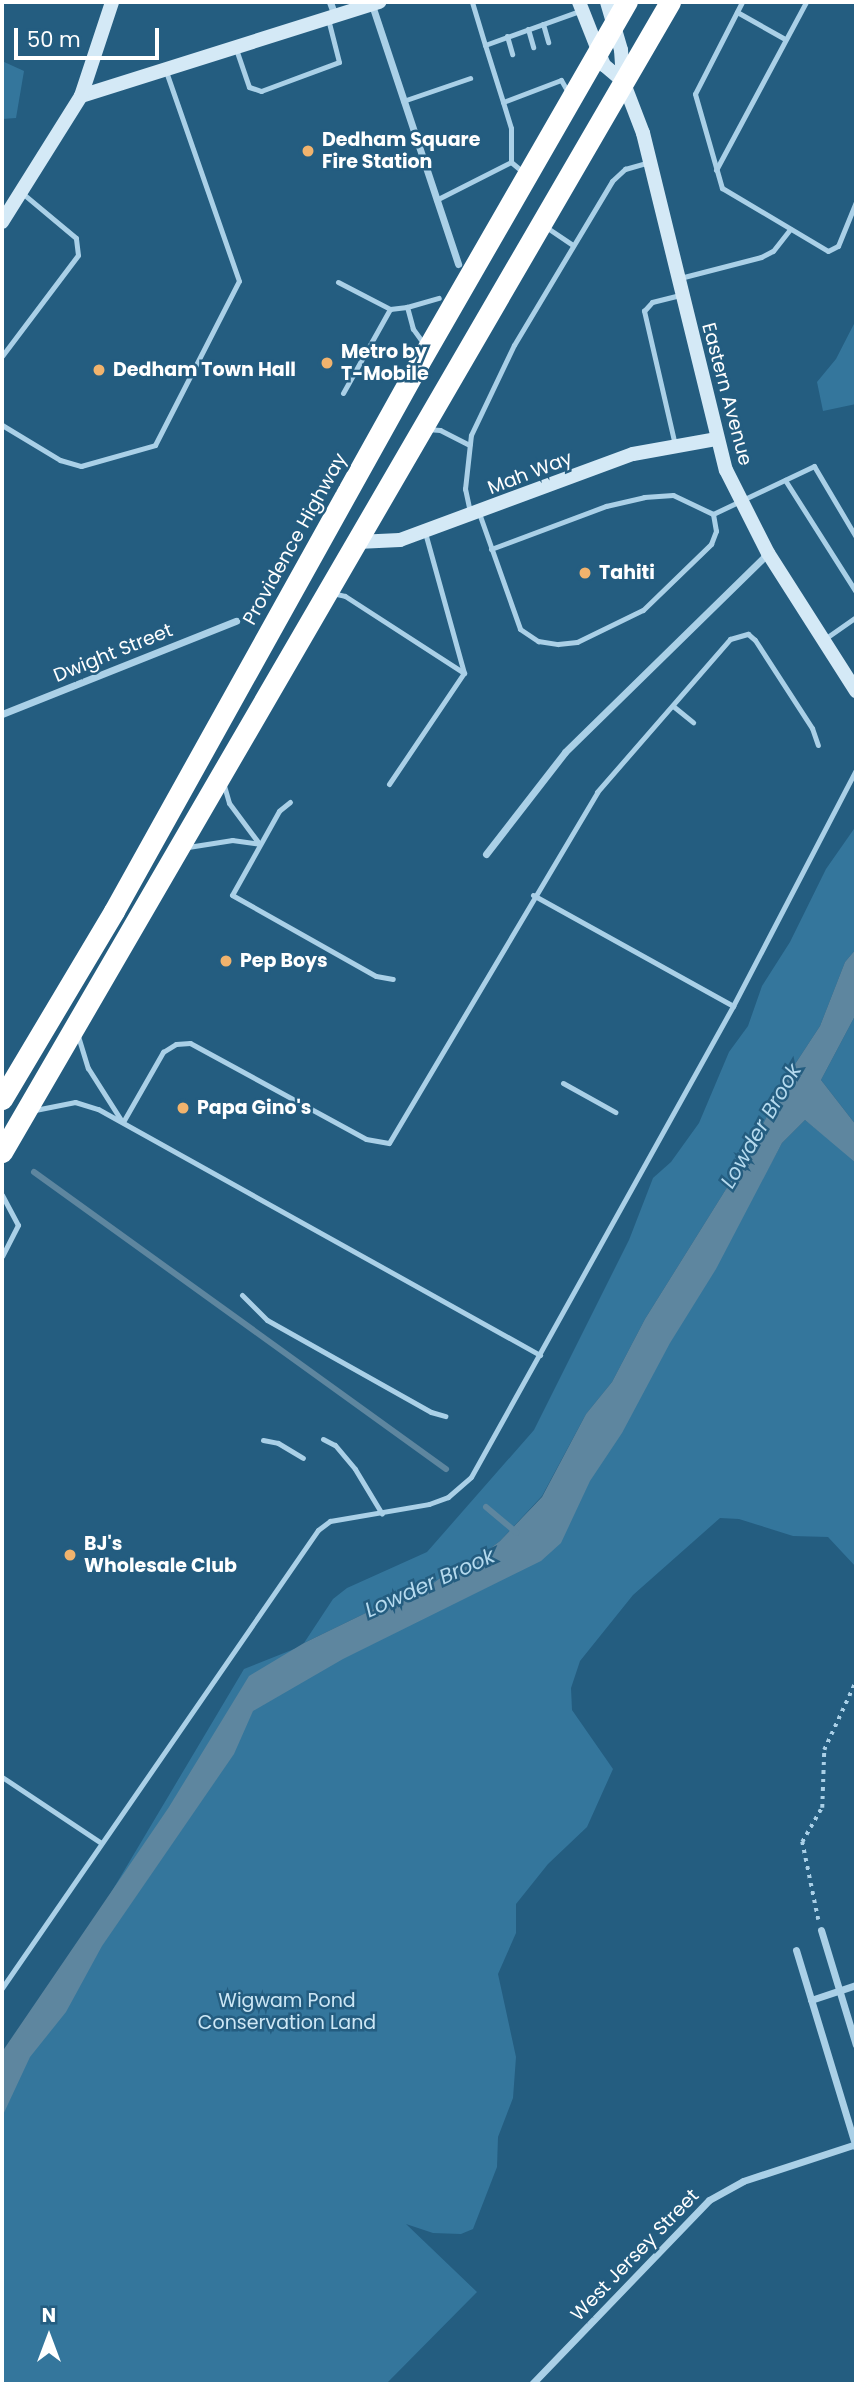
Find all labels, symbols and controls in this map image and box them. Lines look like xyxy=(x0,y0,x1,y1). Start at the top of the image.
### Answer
scale bar xyxy=(18,14,163,58)
text: 50 m xyxy=(27,25,81,54)
place label: Dedham Square Fire Station xyxy=(322,129,480,173)
marker: Dedham Square Fire Station xyxy=(300,143,316,159)
street label: Eastern Avenue xyxy=(697,320,757,468)
place label: Metro by T-Mobile xyxy=(341,341,429,385)
marker: Metro by T-Mobile xyxy=(319,355,335,371)
place label: Dedham Town Hall xyxy=(113,359,296,381)
marker: Dedham Town Hall xyxy=(91,362,107,378)
street label: Mah Way xyxy=(485,446,575,500)
street label: Providence Highway xyxy=(238,449,352,629)
place label: Tahiti xyxy=(599,562,655,584)
marker: Tahiti xyxy=(577,565,593,581)
street label: Dwight Street xyxy=(50,619,176,687)
place label: Pep Boys xyxy=(240,950,328,972)
marker: Pep Boys xyxy=(218,953,234,969)
water label: Lowder Brook xyxy=(715,1059,807,1193)
place label: Papa Gino's xyxy=(197,1097,311,1119)
marker: Papa Gino's xyxy=(175,1100,191,1116)
place label: BJ's Wholesale Club xyxy=(84,1533,237,1577)
water label: Lowder Brook xyxy=(361,1543,499,1623)
marker: BJ's Wholesale Club xyxy=(62,1547,78,1563)
park label: Wigwam Pond Conservation Land xyxy=(198,1990,376,2034)
street label: West Jersey Street xyxy=(566,2184,704,2326)
north arrow xyxy=(14,2302,84,2372)
text: N xyxy=(42,2302,56,2329)

